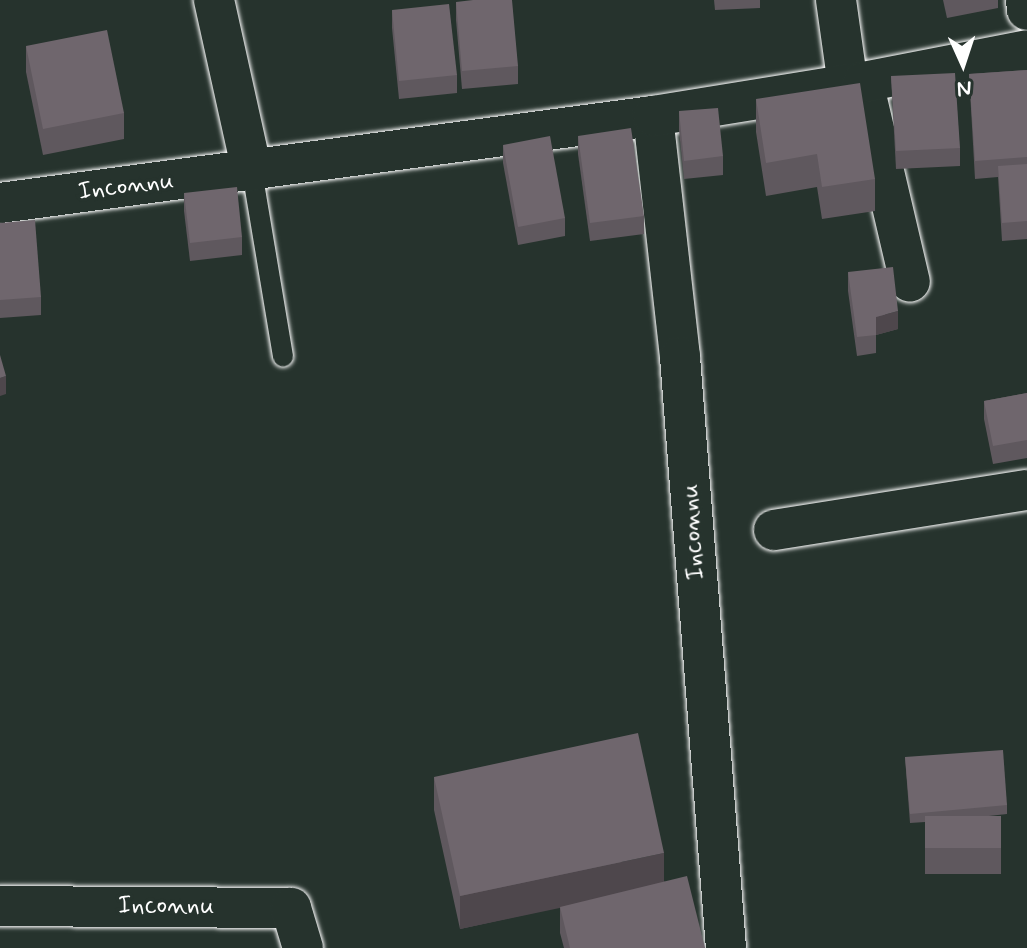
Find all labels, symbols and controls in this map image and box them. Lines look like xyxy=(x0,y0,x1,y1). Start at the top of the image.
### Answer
north arrow xyxy=(923,24,1003,104)
text: N xyxy=(956,74,972,102)
street label: Inconnu xyxy=(76,166,176,208)
street label: Inconnu xyxy=(675,483,713,581)
street label: Inconnu xyxy=(118,891,214,923)

